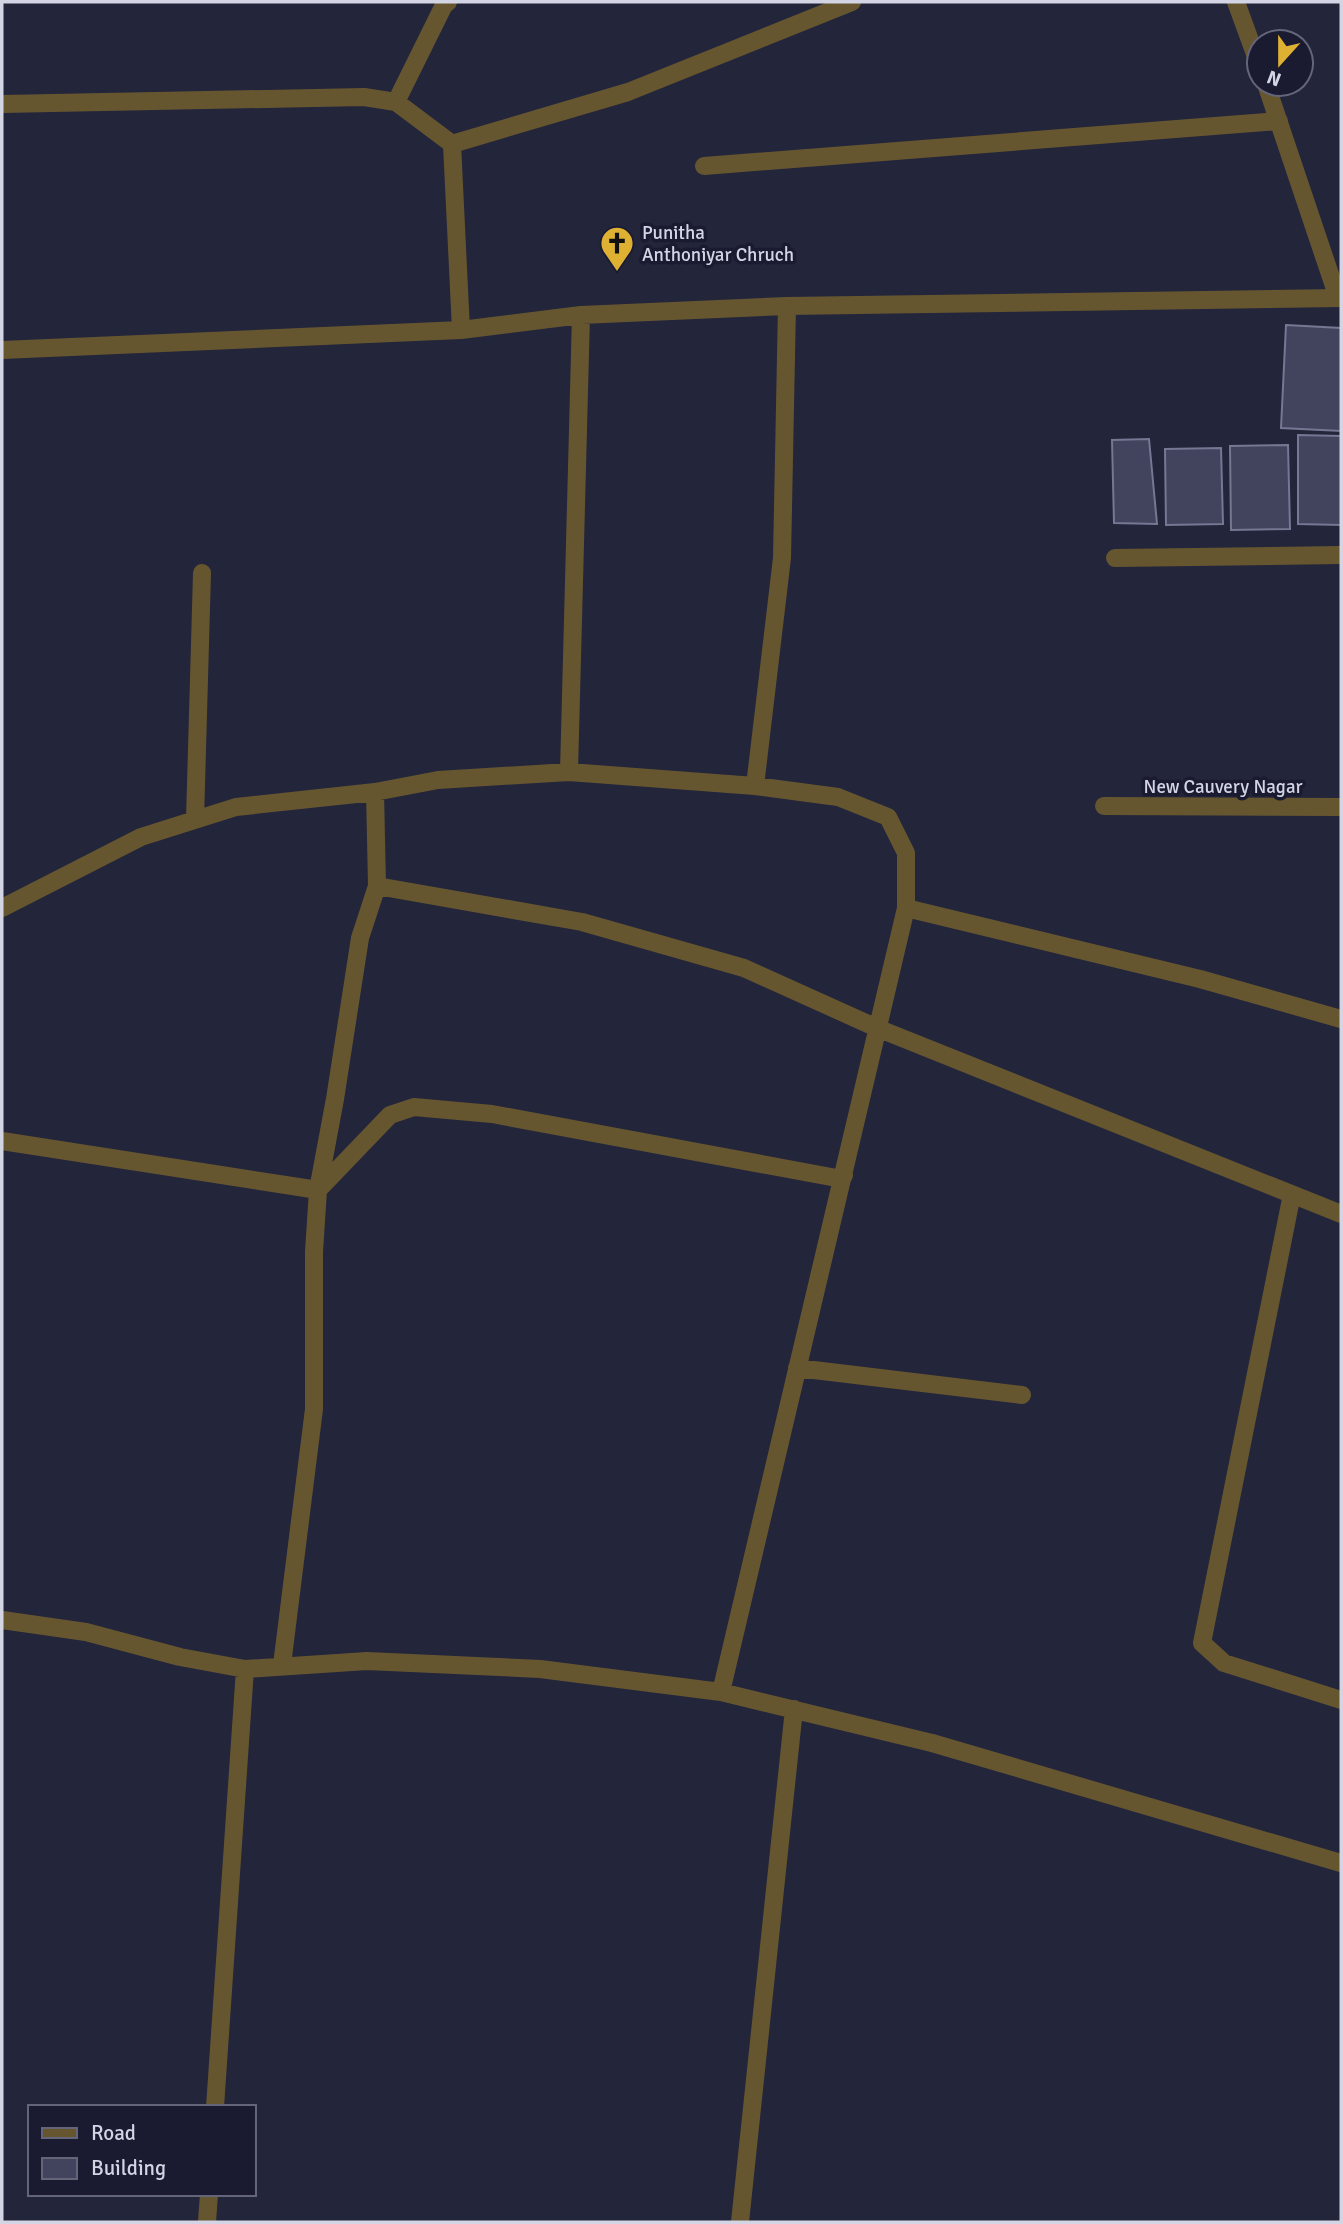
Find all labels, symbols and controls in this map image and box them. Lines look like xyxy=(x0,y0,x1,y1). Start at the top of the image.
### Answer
north arrow xyxy=(1245,28,1315,98)
text: N xyxy=(1264,64,1285,92)
place label: Punitha Anthoniyar Chruch xyxy=(642,221,794,267)
church icon: Punitha Anthoniyar Chruch xyxy=(598,224,636,273)
street label: New Cauvery Nagar xyxy=(1143,775,1303,799)
legend xyxy=(28,2105,256,2196)
text: Road xyxy=(91,2120,136,2146)
text: Building xyxy=(91,2155,166,2181)

